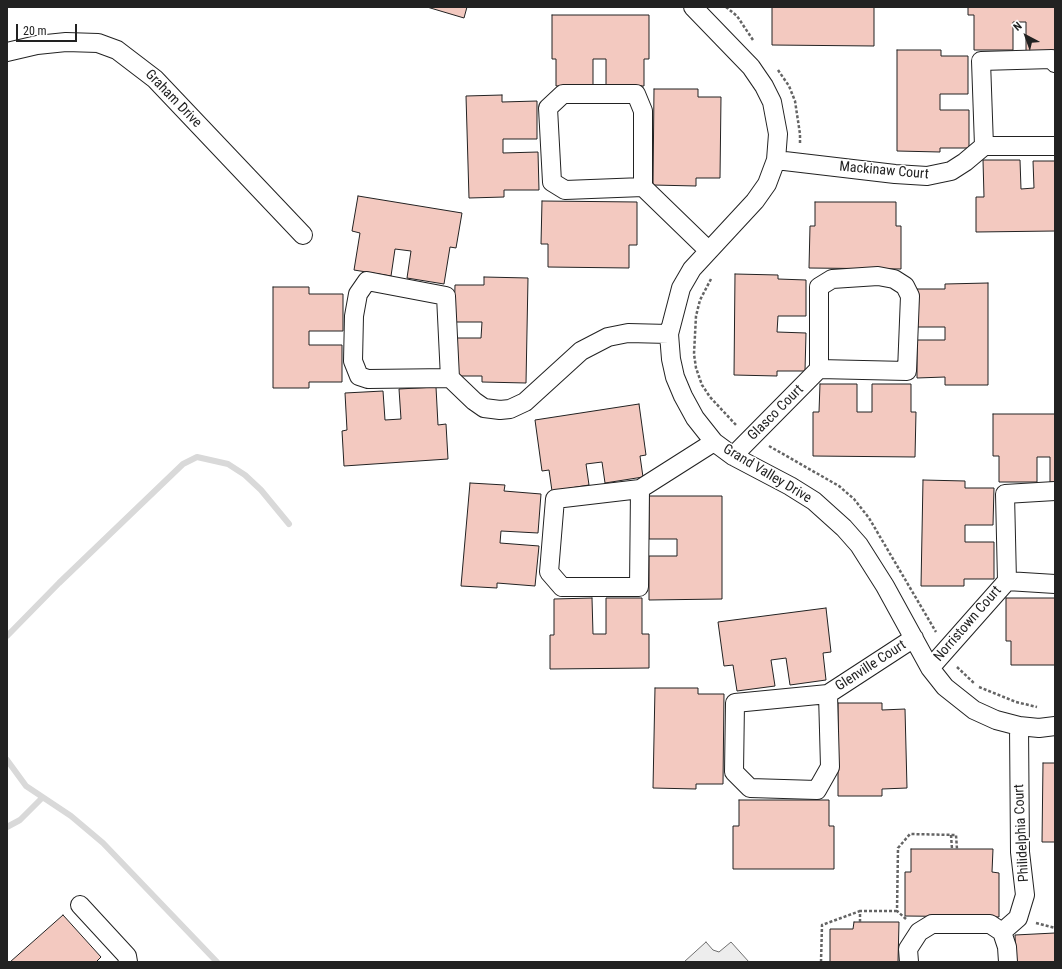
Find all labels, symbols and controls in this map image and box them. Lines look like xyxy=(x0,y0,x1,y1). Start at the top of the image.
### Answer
scale bar xyxy=(18,16,79,42)
north arrow xyxy=(1006,16,1046,56)
text: N xyxy=(1011,19,1025,34)
text: 20 m xyxy=(23,24,47,38)
street label: Graham Drive xyxy=(141,67,205,131)
street label: Mackinaw Court xyxy=(839,159,929,183)
street label: Glasco Court xyxy=(745,382,807,444)
street label: Grand Valley Drive xyxy=(720,441,814,507)
street label: Norristown Court xyxy=(931,583,1005,665)
street label: Glenville Court xyxy=(833,637,909,695)
street label: Philidelphia Court xyxy=(1011,784,1033,882)

